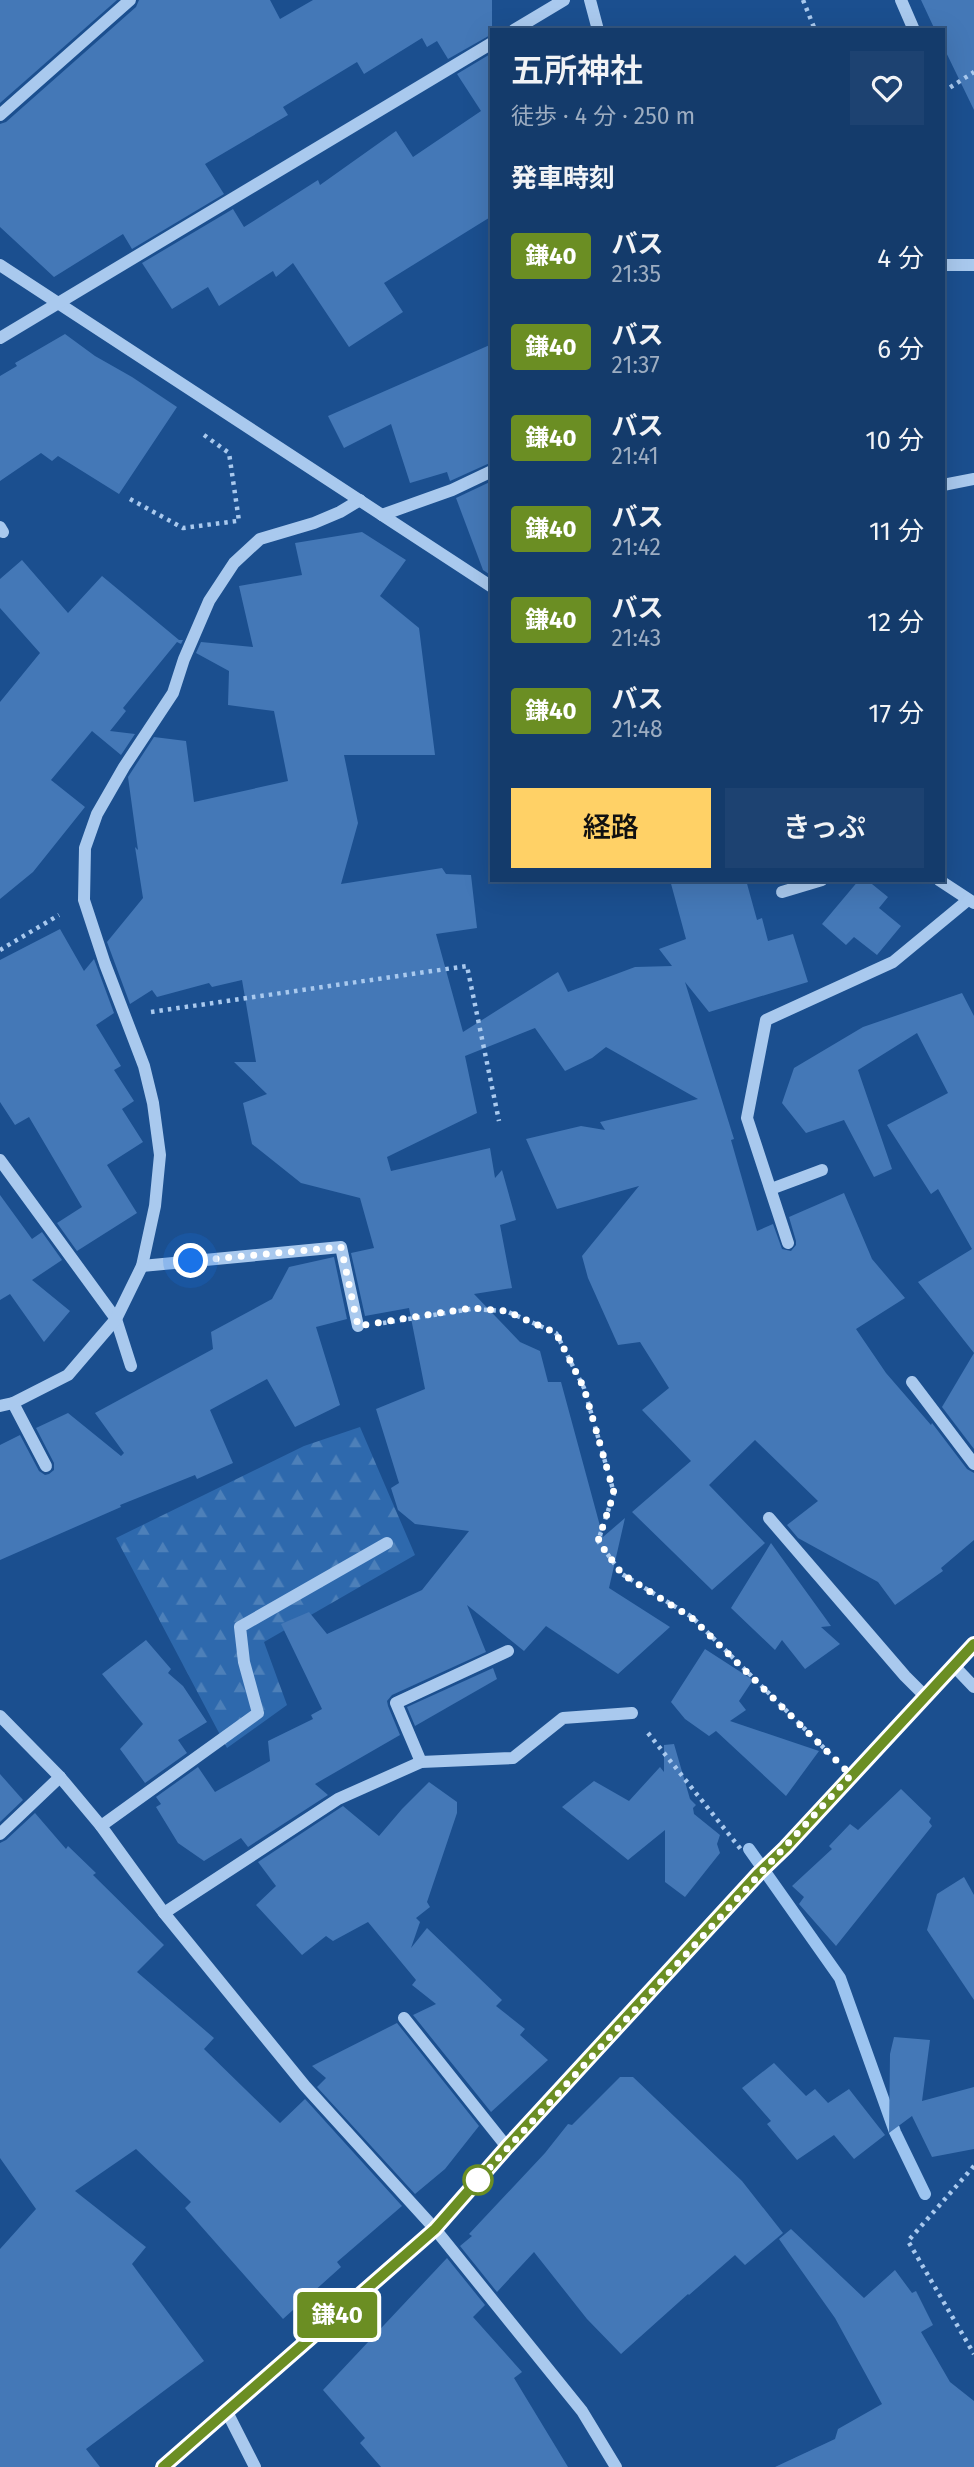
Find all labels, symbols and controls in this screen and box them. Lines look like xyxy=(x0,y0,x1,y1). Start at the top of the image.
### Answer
text: 五所神社 xyxy=(511,51,643,91)
button: heart xyxy=(850,51,924,125)
text: 徒歩 · 4 分 · 250 m xyxy=(511,102,695,130)
text: 発車時刻 xyxy=(511,163,615,194)
text: バス xyxy=(612,229,664,260)
text: 鎌40 xyxy=(525,242,577,270)
text: 4 分 xyxy=(877,243,924,274)
text: 21:35 xyxy=(612,260,661,288)
text: バス xyxy=(612,320,664,351)
text: 鎌40 xyxy=(525,333,577,361)
text: 6 分 xyxy=(877,334,924,365)
text: 21:37 xyxy=(612,351,660,379)
text: バス xyxy=(612,411,664,442)
text: 鎌40 xyxy=(525,424,577,452)
text: 10 分 xyxy=(865,425,924,456)
text: 21:41 xyxy=(612,442,659,470)
text: バス xyxy=(612,502,664,533)
text: 鎌40 xyxy=(525,515,577,543)
text: 11 分 xyxy=(869,516,924,547)
text: 21:42 xyxy=(612,533,661,561)
text: バス xyxy=(612,593,664,624)
text: 鎌40 xyxy=(525,606,577,634)
text: 12 分 xyxy=(867,607,924,638)
text: 21:43 xyxy=(612,624,661,652)
text: バス xyxy=(612,684,664,715)
text: 鎌40 xyxy=(525,697,577,725)
text: 17 分 xyxy=(868,698,924,729)
text: 21:48 xyxy=(612,715,663,743)
button: 経路 xyxy=(511,788,711,868)
button: きっぷ xyxy=(725,788,924,868)
your location xyxy=(173,1243,208,1278)
unlabelled marker xyxy=(463,2165,493,2195)
line badge: 鎌40 xyxy=(297,2292,377,2338)
text: 鎌40 xyxy=(311,2301,363,2329)

